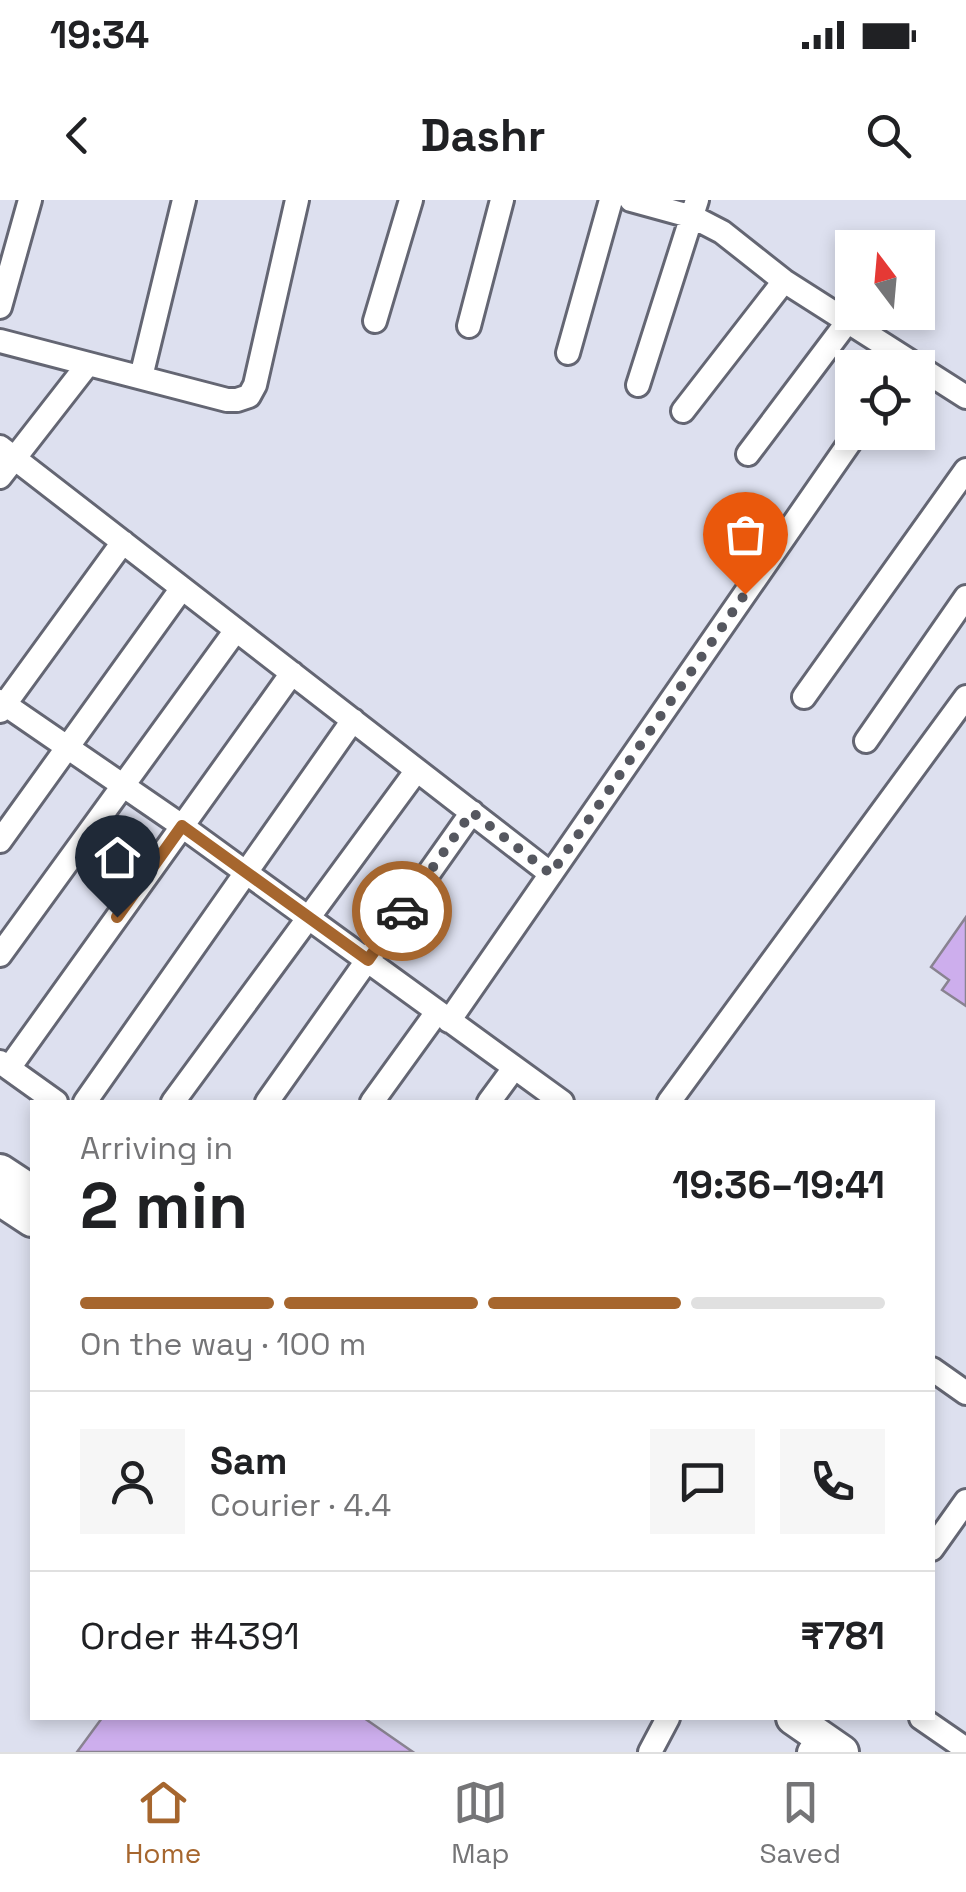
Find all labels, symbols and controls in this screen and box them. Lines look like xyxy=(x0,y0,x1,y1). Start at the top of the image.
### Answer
text: 19:34 xyxy=(50,11,149,59)
text: Dashr xyxy=(421,107,545,164)
icon: back xyxy=(50,108,105,163)
icon: search xyxy=(861,108,916,163)
north arrow xyxy=(835,230,935,330)
map controls xyxy=(835,230,935,450)
button: locate xyxy=(835,350,935,450)
pin xyxy=(703,492,788,595)
icon: bag xyxy=(718,507,773,562)
pin xyxy=(75,815,160,918)
icon: home xyxy=(90,830,145,885)
courier xyxy=(352,861,452,961)
icon: car xyxy=(375,884,430,939)
text: Arriving in xyxy=(80,1128,233,1168)
text: 19:36–19:41 xyxy=(672,1161,885,1209)
text: 2 min xyxy=(80,1164,248,1247)
text: On the way · 100 m xyxy=(80,1324,366,1364)
button: person xyxy=(80,1429,185,1534)
button: chat xyxy=(650,1429,755,1534)
button: phone xyxy=(780,1429,885,1534)
text: Sam xyxy=(210,1437,287,1485)
text: Courier · 4.4 xyxy=(210,1485,391,1525)
text: Order #4391 xyxy=(80,1612,300,1660)
text: ₹781 xyxy=(800,1612,885,1660)
tab: Home xyxy=(125,1775,201,1871)
tab: Map xyxy=(451,1775,510,1871)
tab: Saved xyxy=(759,1775,841,1871)

